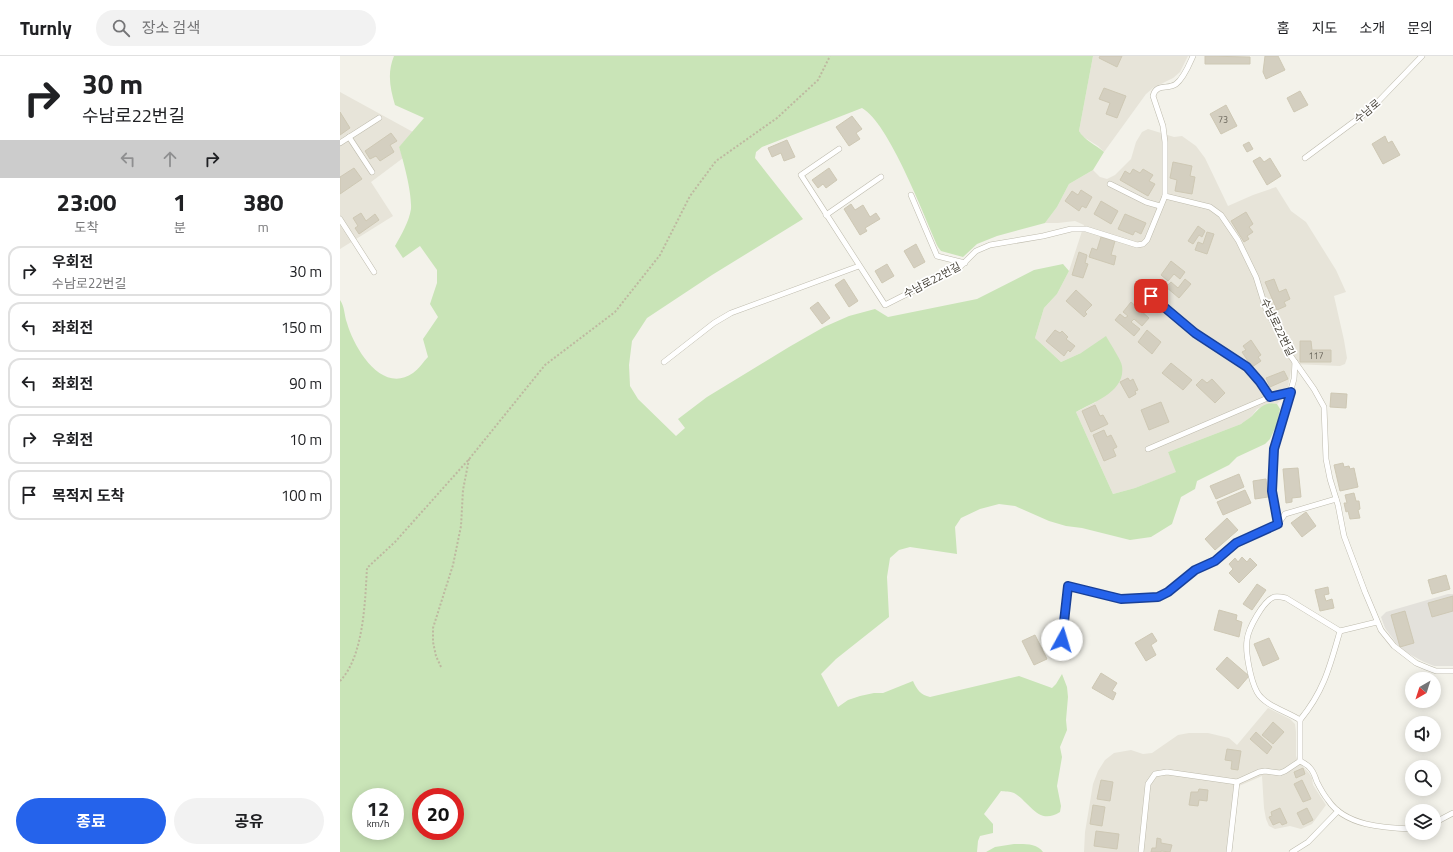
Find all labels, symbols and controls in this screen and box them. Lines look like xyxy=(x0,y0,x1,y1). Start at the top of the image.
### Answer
search box xyxy=(96,10,376,46)
text: Turnly xyxy=(20,13,72,42)
text: 장소 검색 xyxy=(142,16,200,39)
icon: search xyxy=(110,17,132,39)
text: 홈 xyxy=(1277,17,1290,38)
text: 지도 xyxy=(1312,17,1337,38)
text: 소개 xyxy=(1359,17,1385,38)
text: 문의 xyxy=(1407,17,1433,38)
text: 30 m xyxy=(82,62,143,105)
icon: right xyxy=(16,72,68,124)
street label: 수남로 xyxy=(1350,95,1384,127)
text: 수남로22번길 xyxy=(82,102,185,129)
house number: 73 xyxy=(1218,113,1228,126)
icon: left xyxy=(117,148,139,170)
icon: ahead xyxy=(159,148,181,170)
icon: right xyxy=(201,148,223,170)
text: 23:00 xyxy=(57,184,116,220)
text: 1 xyxy=(173,184,187,220)
text: 380 xyxy=(243,184,283,220)
text: 도착 xyxy=(75,217,98,237)
text: 분 xyxy=(174,217,186,237)
text: m xyxy=(258,217,269,237)
text: 우회전 xyxy=(52,250,93,273)
street label: 수남로22번길 xyxy=(900,258,964,302)
icon: right xyxy=(18,260,40,282)
text: 30 m xyxy=(289,260,322,283)
text: 수남로22번길 xyxy=(52,273,126,293)
pin xyxy=(1134,279,1168,313)
icon: arrive xyxy=(1140,285,1162,307)
street label: 수남로22번길 xyxy=(1257,295,1299,359)
icon: left xyxy=(18,316,40,338)
text: 좌회전 xyxy=(52,316,93,339)
text: 150 m xyxy=(281,316,322,339)
house number: 117 xyxy=(1308,349,1324,362)
icon: left xyxy=(18,372,40,394)
text: 좌회전 xyxy=(52,372,93,395)
text: 90 m xyxy=(289,372,322,395)
icon: right xyxy=(18,428,40,450)
text: 우회전 xyxy=(52,428,93,451)
text: 10 m xyxy=(289,428,322,451)
icon: arrive xyxy=(18,484,40,506)
text: 목적지 도착 xyxy=(52,484,124,507)
text: 100 m xyxy=(281,484,322,507)
position arrow xyxy=(1041,619,1083,661)
north arrow xyxy=(1405,672,1441,708)
map controls xyxy=(1405,672,1441,840)
button: sound xyxy=(1405,716,1441,752)
button: search xyxy=(1405,760,1441,796)
speed limit sign: 20 xyxy=(412,788,464,840)
text: 12 xyxy=(367,793,389,824)
button: 종료 xyxy=(16,798,166,844)
button: 공유 xyxy=(174,798,324,844)
button: layers xyxy=(1405,804,1441,840)
text: km/h xyxy=(367,816,389,831)

